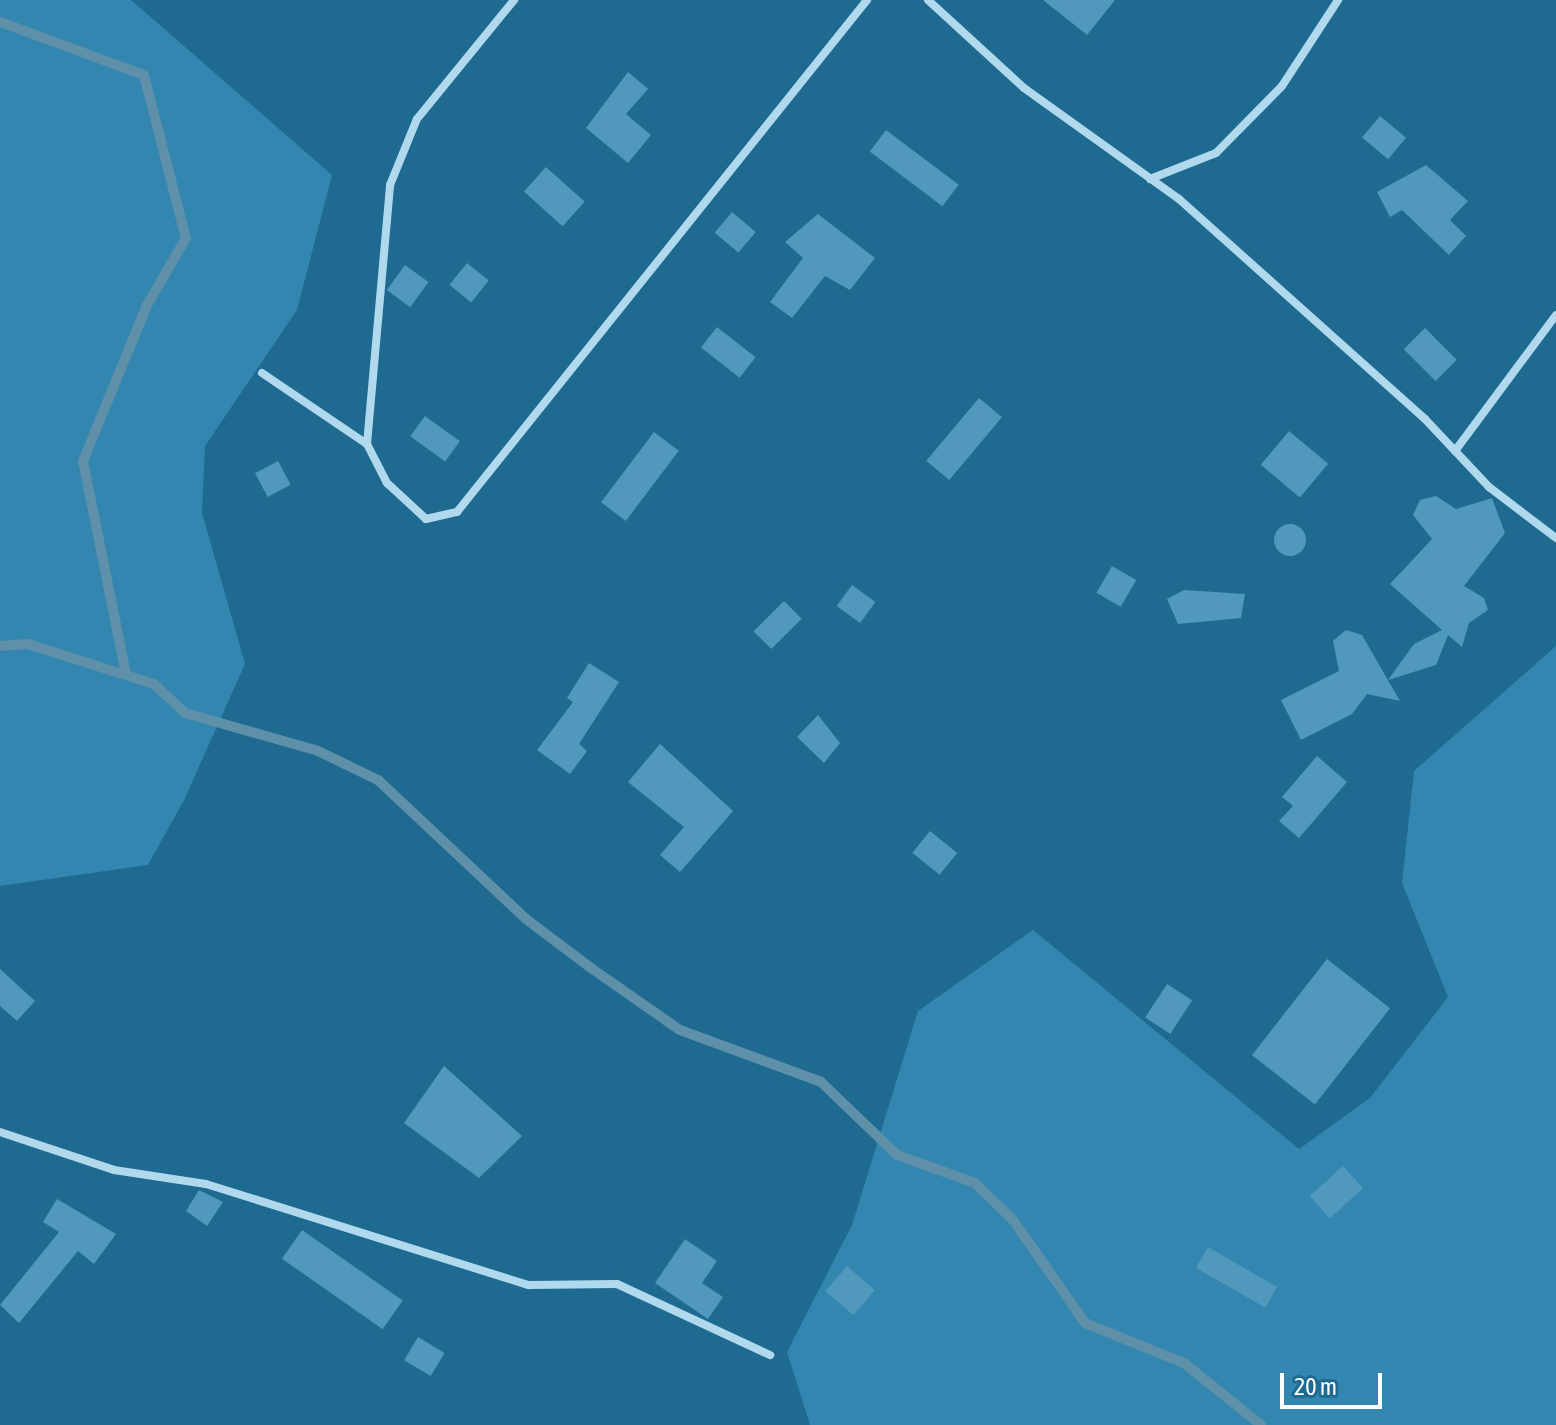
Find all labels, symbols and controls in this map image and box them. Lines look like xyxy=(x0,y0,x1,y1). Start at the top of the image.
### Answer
scale bar xyxy=(1284,1357,1386,1407)
text: 20 m xyxy=(1294,1373,1337,1400)

